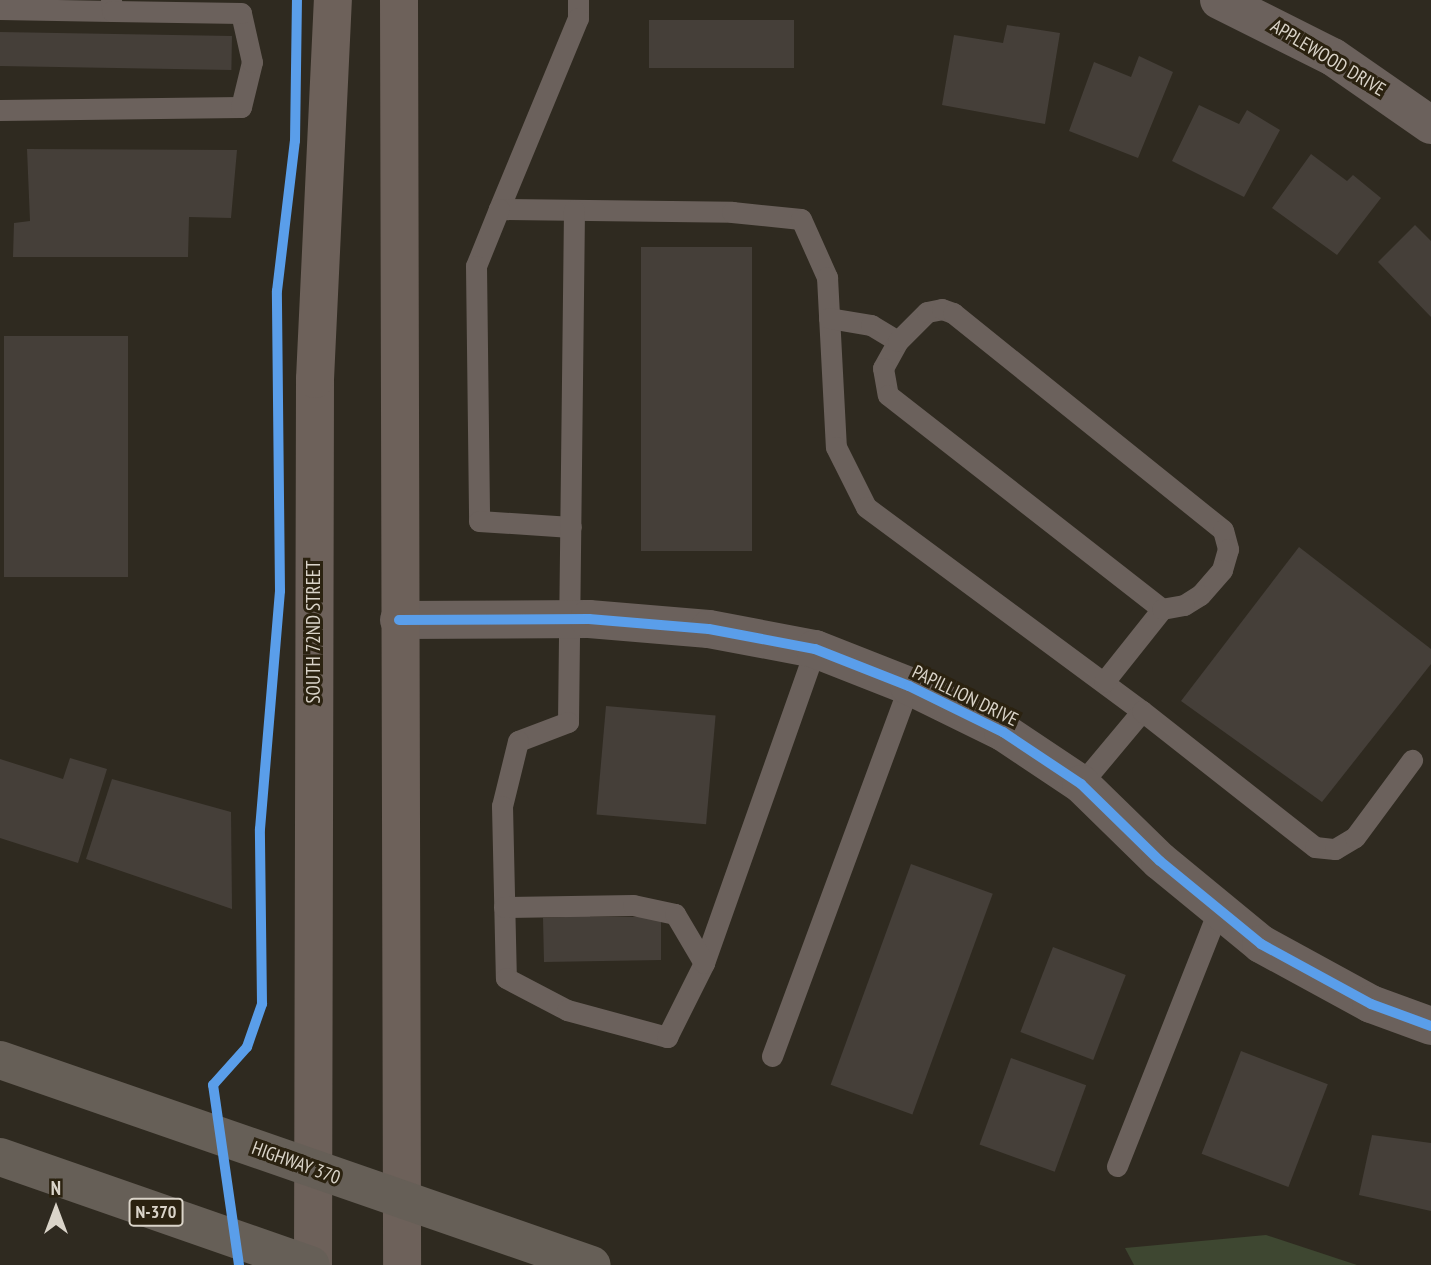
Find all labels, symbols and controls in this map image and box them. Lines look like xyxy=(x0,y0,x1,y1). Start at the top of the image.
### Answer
street label: APPLEWOOD DRIVE xyxy=(1266,15,1390,101)
street label: SOUTH 72ND STREET xyxy=(303,560,325,704)
street label: PAPILLION DRIVE xyxy=(908,661,1022,731)
street label: HIGHWAY 370 xyxy=(249,1136,343,1190)
north arrow xyxy=(21,1174,91,1244)
text: N xyxy=(51,1176,61,1200)
road number: N-370 xyxy=(128,1198,184,1226)

